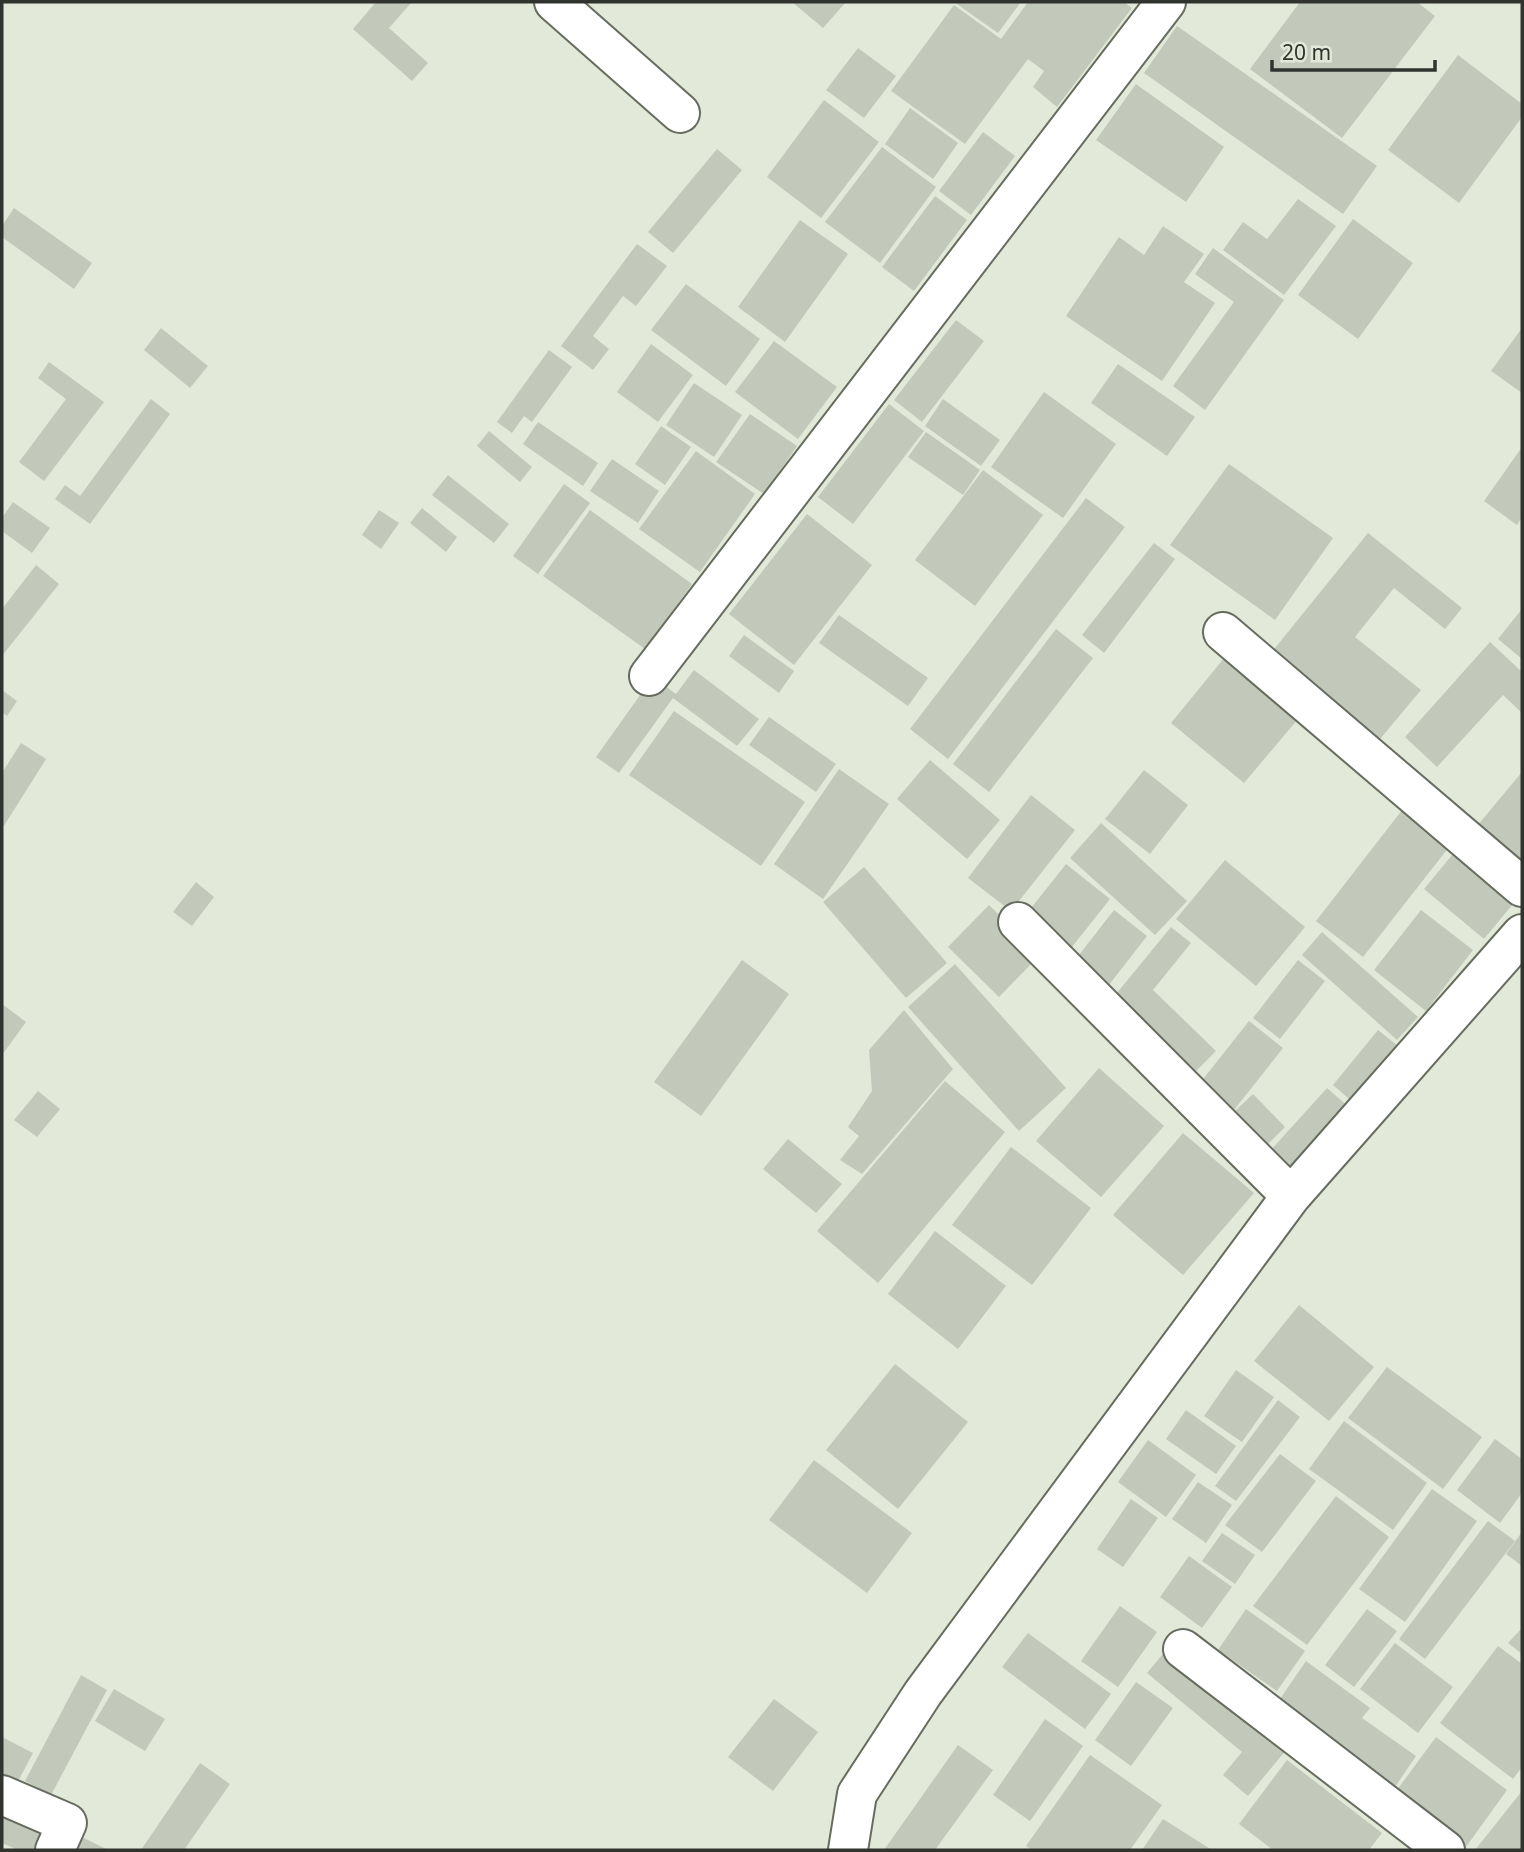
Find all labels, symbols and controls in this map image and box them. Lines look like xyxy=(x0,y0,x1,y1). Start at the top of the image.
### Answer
scale bar xyxy=(1272,28,1435,72)
text: 20 m xyxy=(1282,38,1331,66)

